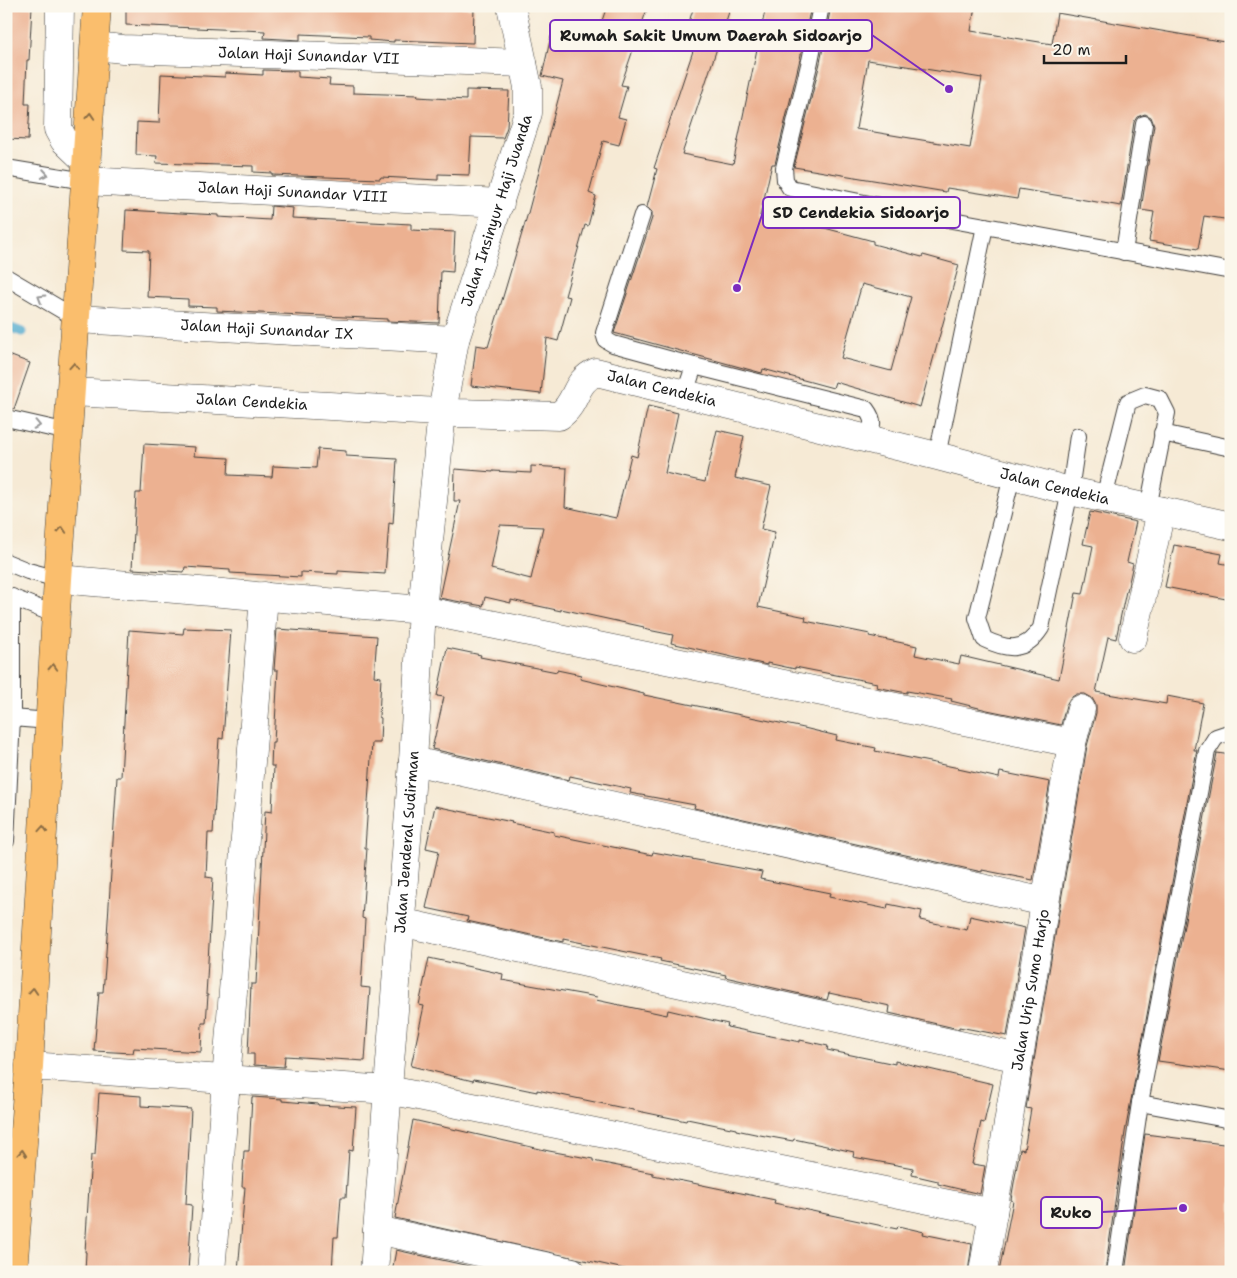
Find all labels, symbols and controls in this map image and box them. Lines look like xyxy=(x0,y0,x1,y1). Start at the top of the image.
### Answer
callout: Rumah Sakit Umum Daerah Sidoarjo xyxy=(550,20,872,51)
text: Rumah Sakit Umum Daerah Sidoarjo xyxy=(560,25,862,46)
scale bar xyxy=(1044,32,1127,64)
text: 20 m xyxy=(1052,40,1091,60)
street label: Jalan Haji Sunandar VII xyxy=(218,42,400,69)
street label: Jalan Insinyur Haji Juanda xyxy=(456,111,537,309)
one-way arrow xyxy=(85,112,96,120)
one-way arrow xyxy=(41,169,50,179)
street label: Jalan Haji Sunandar VIII xyxy=(197,177,388,207)
callout: SD Cendekia Sidoarjo xyxy=(763,197,960,228)
text: SD Cendekia Sidoarjo xyxy=(773,202,949,223)
one-way arrow xyxy=(38,294,47,304)
street label: Jalan Haji Sunandar IX xyxy=(180,315,354,344)
one-way arrow xyxy=(68,361,79,369)
street label: Jalan Cendekia xyxy=(605,365,719,411)
street label: Jalan Cendekia xyxy=(195,389,309,415)
one-way arrow xyxy=(33,419,42,430)
street label: Jalan Cendekia xyxy=(998,463,1112,509)
one-way arrow xyxy=(56,526,67,534)
one-way arrow xyxy=(48,663,59,671)
street label: Jalan Jenderal Sudirman xyxy=(390,750,424,934)
one-way arrow xyxy=(38,825,49,833)
street label: Jalan Urip Sumo Harjo xyxy=(1007,907,1054,1072)
one-way arrow xyxy=(28,987,39,995)
one-way arrow xyxy=(16,1149,27,1157)
callout: Ruko xyxy=(1041,1197,1102,1228)
text: Ruko xyxy=(1050,1202,1092,1223)

